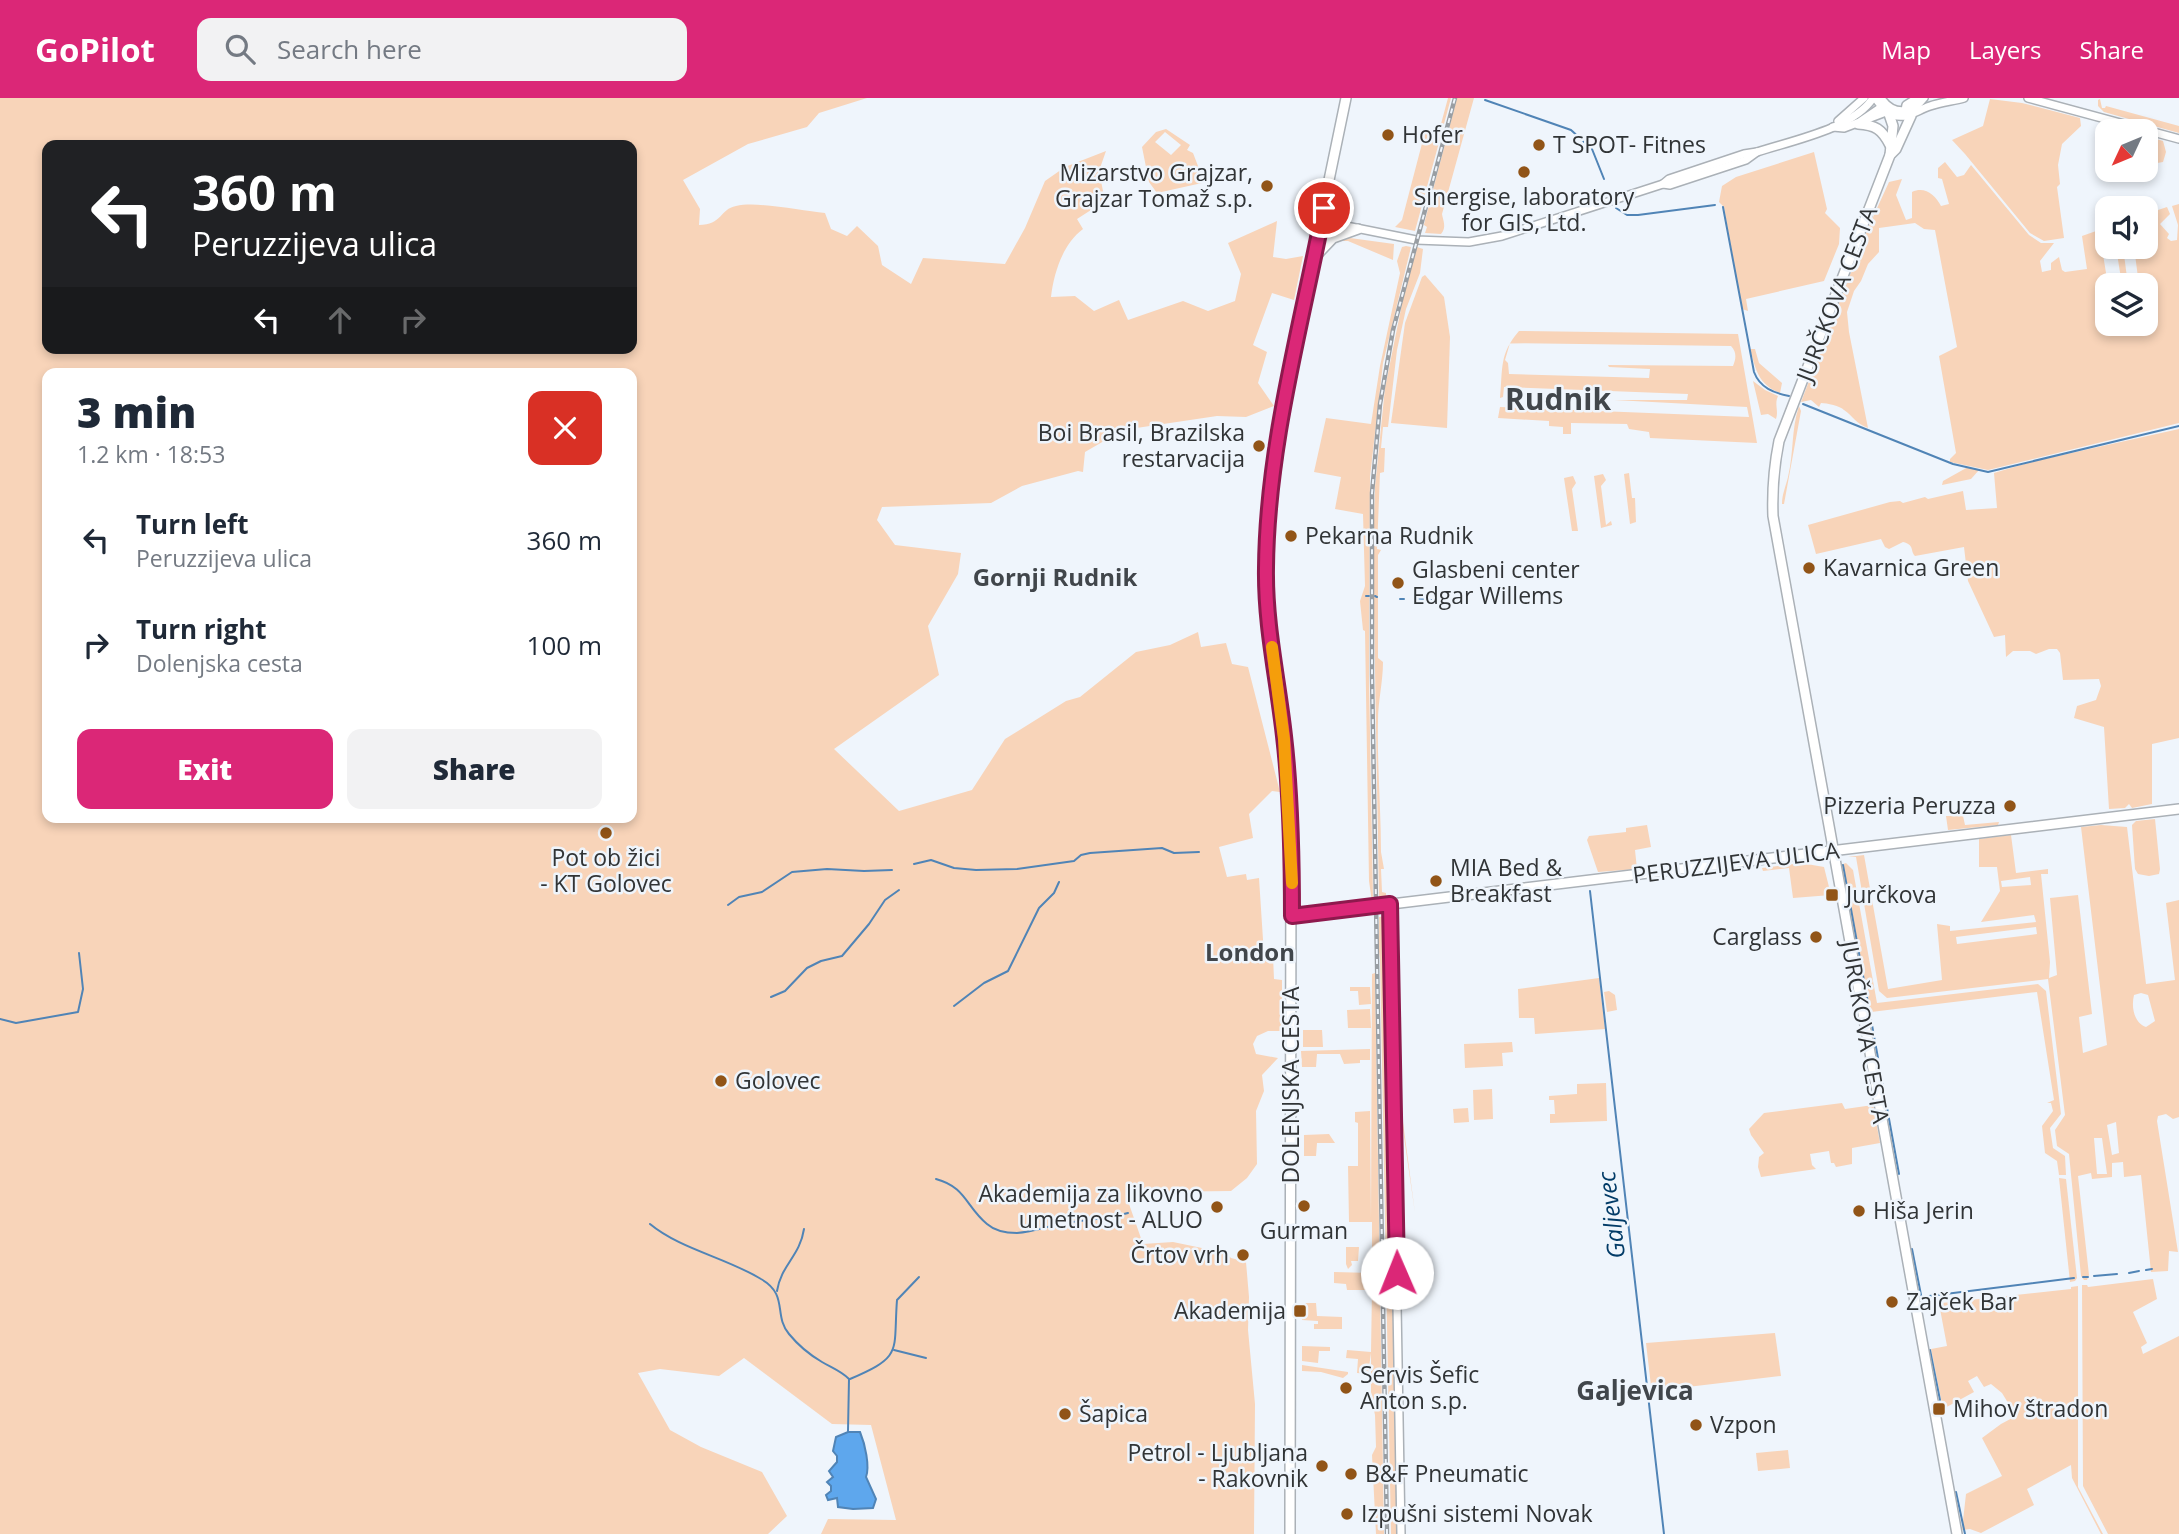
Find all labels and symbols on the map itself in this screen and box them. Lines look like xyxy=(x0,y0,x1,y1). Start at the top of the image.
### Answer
place label: Hofer xyxy=(1402,118,1463,150)
north arrow xyxy=(2095,119,2158,182)
marker: Hofer xyxy=(1380,127,1396,143)
place label: T SPOT- Fitnes xyxy=(1553,128,1706,160)
marker: T SPOT- Fitnes xyxy=(1531,137,1547,153)
place label: Mizarstvo Grajzar, Grajzar Tomaž s.p. xyxy=(1055,156,1253,214)
marker: Sinergise, laboratory for GIS, Ltd. xyxy=(1516,164,1532,180)
marker: Mizarstvo Grajzar, Grajzar Tomaž s.p. xyxy=(1259,178,1275,194)
pin xyxy=(1294,178,1354,238)
place label: Sinergise, laboratory for GIS, Ltd. xyxy=(1414,180,1635,238)
street label: JURČKOVA CESTA xyxy=(1787,201,1884,388)
district label: Rudnik xyxy=(1505,378,1611,419)
place label: Boi Brasil, Brazilska restarvacija xyxy=(1038,416,1245,474)
marker: Boi Brasil, Brazilska restarvacija xyxy=(1251,438,1267,454)
place label: Pekarna Rudnik xyxy=(1305,519,1473,551)
marker: Pekarna Rudnik xyxy=(1283,528,1299,544)
place label: Kavarnica Green xyxy=(1823,551,1999,583)
place label: Glasbeni center Edgar Willems xyxy=(1412,553,1580,611)
district label: Gornji Rudnik xyxy=(973,560,1137,593)
marker: Kavarnica Green xyxy=(1801,560,1817,576)
marker: Glasbeni center Edgar Willems xyxy=(1390,575,1406,591)
place label: Pizzeria Peruzza xyxy=(1823,789,1996,821)
marker: Pizzeria Peruzza xyxy=(2002,798,2018,814)
marker: Pot ob žici - KT Golovec xyxy=(598,825,614,841)
street label: PERUZZIJEVA ULICA xyxy=(1631,833,1841,891)
place label: Pot ob žici - KT Golovec xyxy=(540,841,672,899)
place label: MIA Bed & Breakfast xyxy=(1450,851,1562,909)
marker: MIA Bed & Breakfast xyxy=(1428,873,1444,889)
place label: Jurčkova xyxy=(1844,878,1937,910)
marker: Jurčkova xyxy=(1824,887,1840,903)
place label: Carglass xyxy=(1712,920,1802,952)
marker: Carglass xyxy=(1808,929,1824,945)
district label: London xyxy=(1205,935,1295,968)
street label: JURČKOVA CESTA xyxy=(1834,936,1898,1126)
street label: DOLENJSKA CESTA xyxy=(1274,986,1306,1184)
place label: Golovec xyxy=(735,1064,821,1096)
marker: Golovec xyxy=(713,1073,729,1089)
water label: Galjevec xyxy=(1589,1168,1632,1261)
place label: Akademija za likovno umetnost - ALUO xyxy=(978,1177,1203,1235)
place label: Hiša Jerin xyxy=(1873,1194,1974,1226)
marker: Gurman xyxy=(1296,1198,1312,1214)
marker: Akademija za likovno umetnost - ALUO xyxy=(1209,1199,1225,1215)
marker: Hiša Jerin xyxy=(1851,1203,1867,1219)
place label: Gurman xyxy=(1260,1214,1348,1246)
position arrow xyxy=(1360,1236,1434,1310)
place label: Črtov vrh xyxy=(1131,1238,1229,1270)
marker: Črtov vrh xyxy=(1235,1247,1251,1263)
place label: Zajček Bar xyxy=(1906,1285,2017,1317)
place label: Akademija xyxy=(1174,1294,1286,1326)
marker: Zajček Bar xyxy=(1884,1294,1900,1310)
marker: Akademija xyxy=(1292,1303,1308,1319)
place label: Servis Šefic Anton s.p. xyxy=(1360,1358,1479,1416)
district label: Galjevica xyxy=(1576,1372,1694,1408)
marker: Servis Šefic Anton s.p. xyxy=(1338,1380,1354,1396)
place label: Mihov štradon xyxy=(1953,1392,2108,1424)
place label: Šapica xyxy=(1079,1397,1148,1429)
marker: Mihov štradon xyxy=(1931,1401,1947,1417)
marker: Šapica xyxy=(1057,1406,1073,1422)
place label: Vzpon xyxy=(1710,1408,1777,1440)
marker: Vzpon xyxy=(1688,1417,1704,1433)
place label: Petrol - Ljubljana - Rakovnik xyxy=(1127,1436,1308,1494)
place label: B&F Pneumatic xyxy=(1365,1457,1529,1489)
marker: Petrol - Ljubljana - Rakovnik xyxy=(1314,1458,1330,1474)
marker: B&F Pneumatic xyxy=(1343,1466,1359,1482)
place label: Izpušni sistemi Novak xyxy=(1361,1497,1593,1529)
marker: Izpušni sistemi Novak xyxy=(1339,1506,1355,1522)

